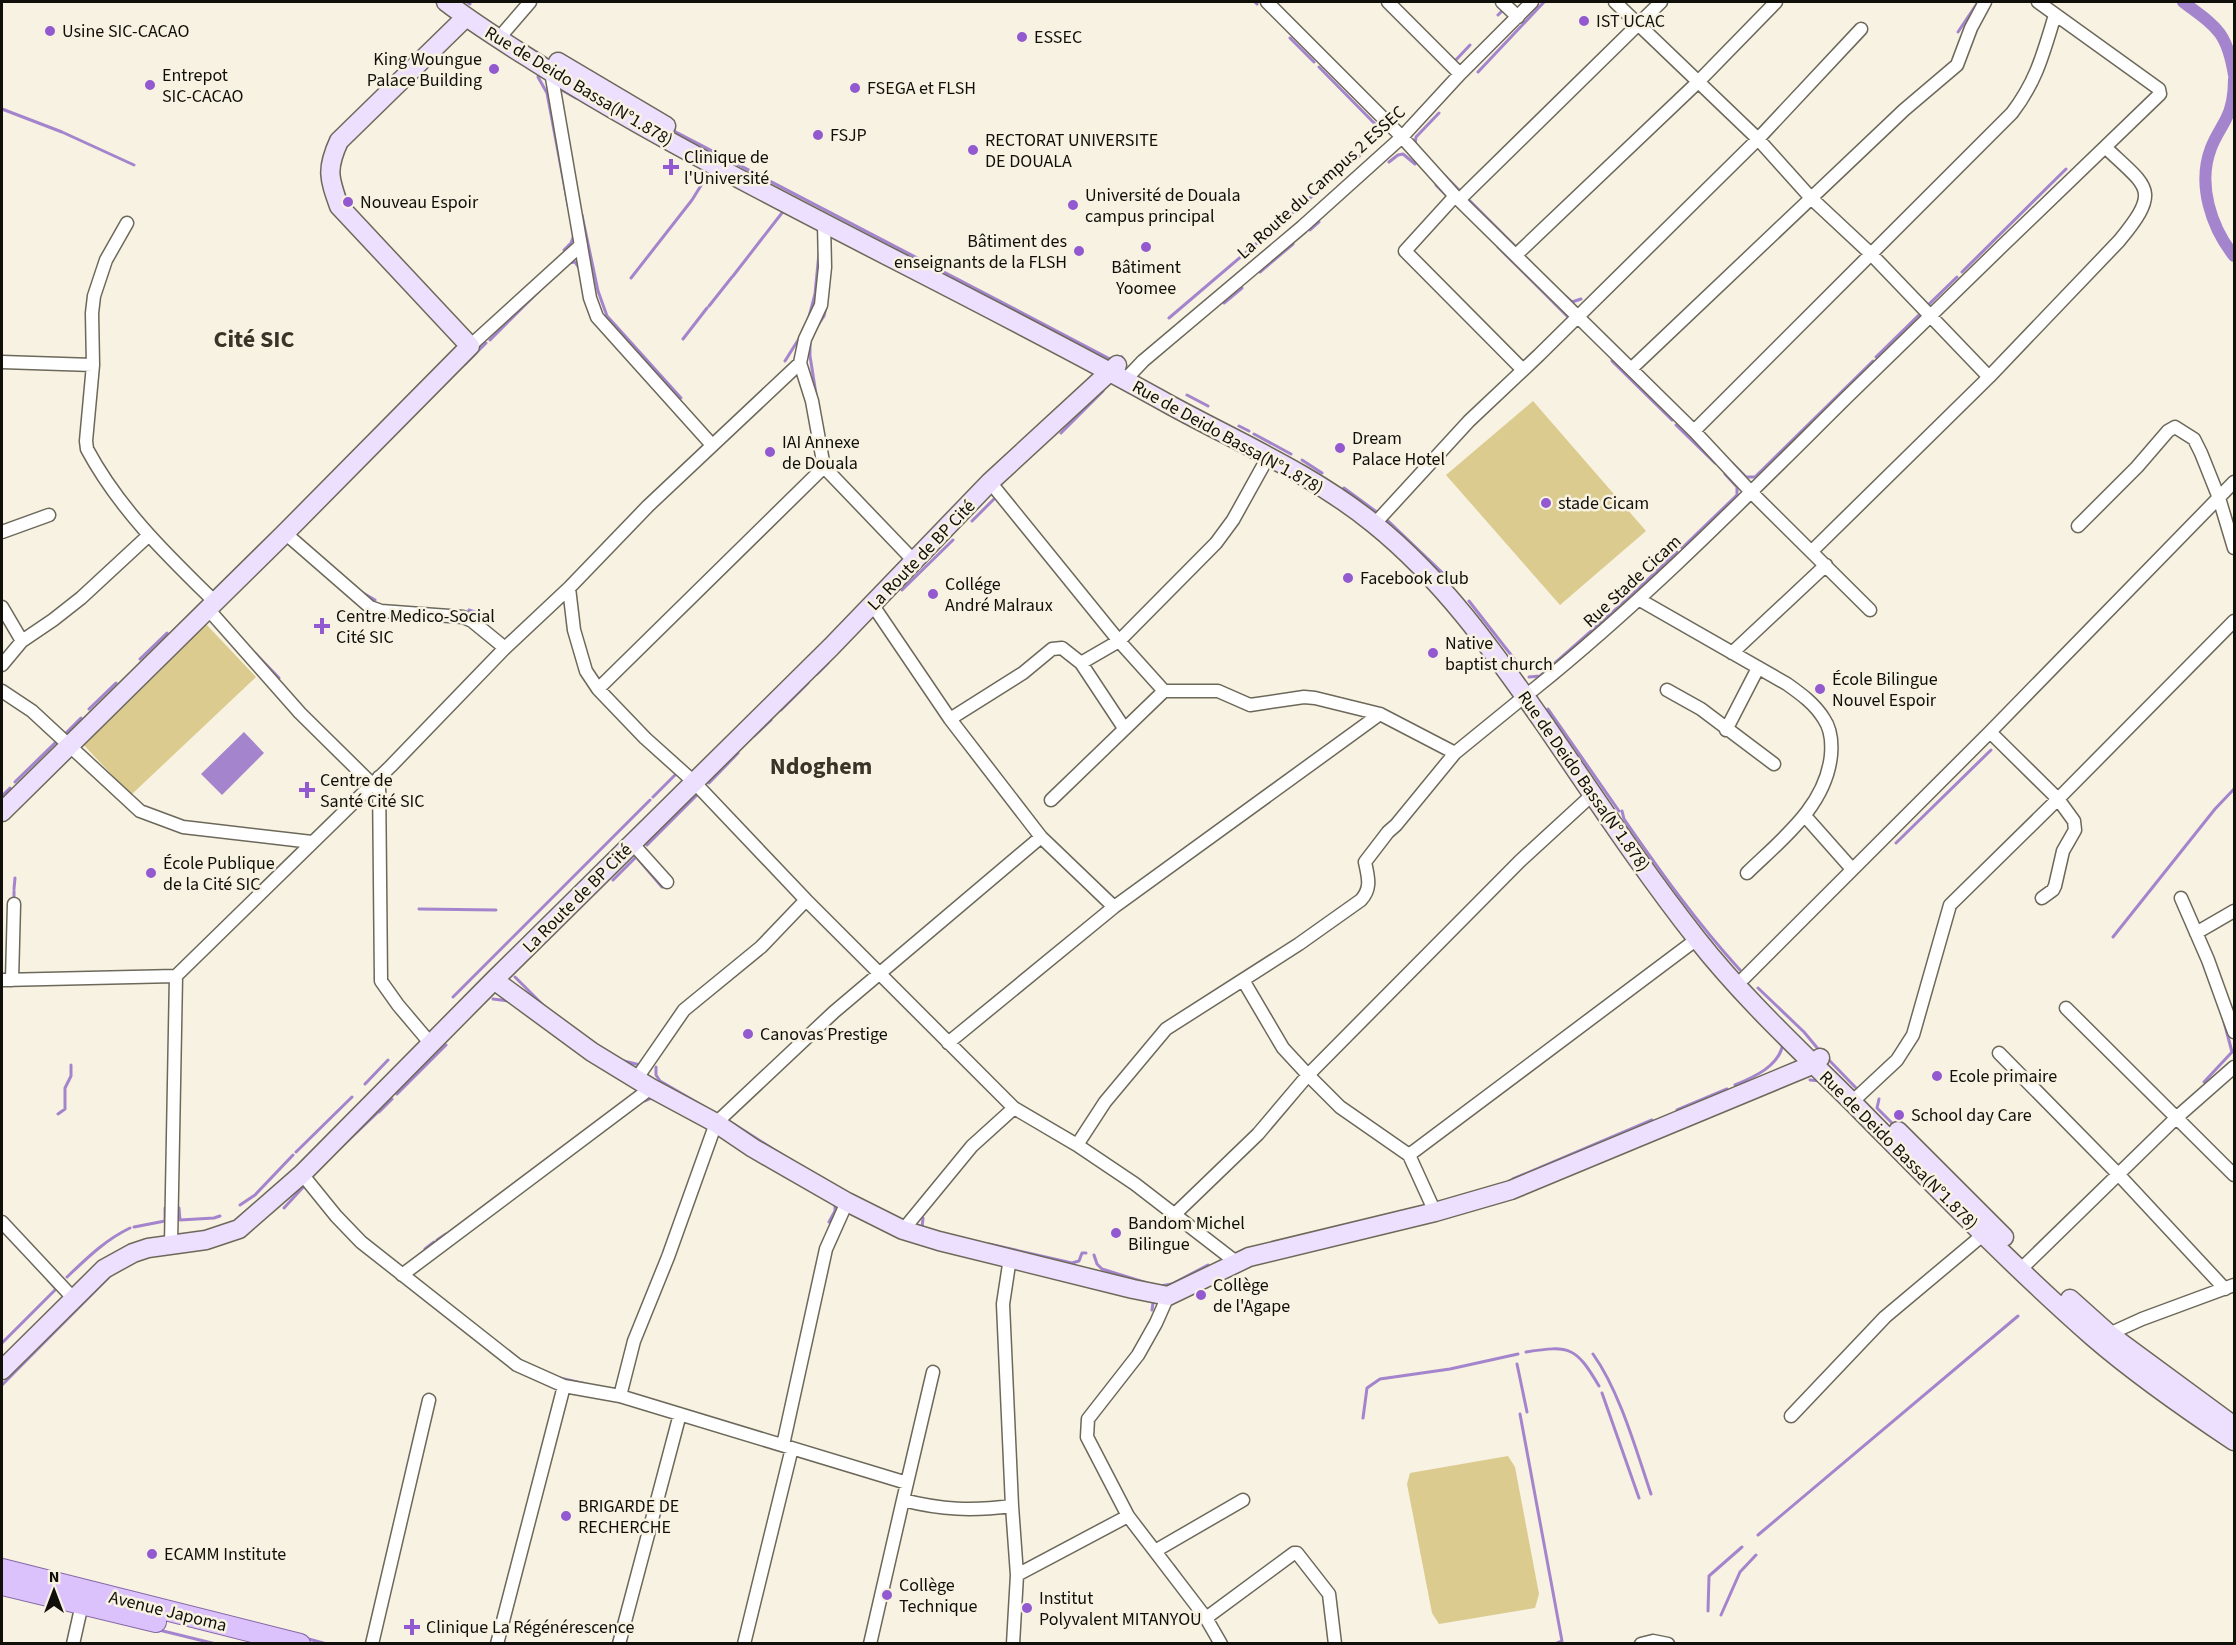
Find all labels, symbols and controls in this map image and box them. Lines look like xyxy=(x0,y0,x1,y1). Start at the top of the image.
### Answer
place label: IST UCAC xyxy=(1596,9,1665,34)
marker: IST UCAC xyxy=(1577,14,1591,28)
place label: Usine SIC-CACAO xyxy=(62,19,189,44)
street label: Rue de Deido Bassa(N°1.878) xyxy=(480,20,678,153)
marker: Usine SIC-CACAO xyxy=(43,24,57,38)
place label: ESSEC xyxy=(1034,25,1082,50)
marker: ESSEC xyxy=(1015,30,1029,44)
place label: King Woungue Palace Building xyxy=(367,47,482,93)
marker: King Woungue Palace Building xyxy=(487,62,501,76)
place label: Entrepot SIC-CACAO xyxy=(162,63,243,109)
place label: FSEGA et FLSH xyxy=(867,76,976,101)
marker: Entrepot SIC-CACAO xyxy=(143,78,157,92)
marker: FSEGA et FLSH xyxy=(848,81,862,95)
street label: La Route du Campus 2 ESSEC xyxy=(1232,100,1411,265)
place label: FSJP xyxy=(830,123,867,148)
marker: FSJP xyxy=(811,128,825,142)
place label: RECTORAT UNIVERSITE DE DOUALA xyxy=(985,128,1158,174)
marker: RECTORAT UNIVERSITE DE DOUALA xyxy=(966,143,980,157)
place label: Clinique de l'Université xyxy=(684,145,769,191)
marker: Clinique de l'Université xyxy=(662,158,680,176)
place label: Université de Douala campus principal xyxy=(1085,183,1241,229)
place label: Nouveau Espoir xyxy=(360,190,479,215)
marker: Nouveau Espoir xyxy=(341,195,355,209)
marker: Université de Douala campus principal xyxy=(1066,198,1080,212)
place label: Bâtiment des enseignants de la FLSH xyxy=(894,229,1067,275)
marker: Bâtiment Yoomee xyxy=(1139,240,1153,254)
marker: Bâtiment des enseignants de la FLSH xyxy=(1072,244,1086,258)
place label: Bâtiment Yoomee xyxy=(1111,255,1181,301)
district label: Cité SIC xyxy=(213,322,295,357)
street label: Rue de Deido Bassa(N°1.878) xyxy=(1127,374,1328,501)
place label: Dream Palace Hotel xyxy=(1352,426,1445,472)
place label: IAI Annexe de Douala xyxy=(782,430,860,476)
marker: Dream Palace Hotel xyxy=(1333,441,1347,455)
marker: IAI Annexe de Douala xyxy=(763,445,777,459)
place label: stade Cicam xyxy=(1558,491,1649,516)
street label: La Route de BP Cité xyxy=(862,494,981,616)
marker: stade Cicam xyxy=(1539,496,1553,510)
street label: Rue Stade Cicam xyxy=(1578,529,1687,633)
place label: Facebook club xyxy=(1360,566,1469,591)
marker: Facebook club xyxy=(1341,571,1355,585)
place label: Collége André Malraux xyxy=(945,572,1053,618)
marker: Collége André Malraux xyxy=(926,587,940,601)
place label: Centre Medico-Social Cité SIC xyxy=(336,604,495,650)
marker: Centre Medico-Social Cité SIC xyxy=(313,617,331,635)
place label: Native baptist church xyxy=(1445,631,1553,677)
marker: Native baptist church xyxy=(1426,646,1440,660)
place label: École Bilingue Nouvel Espoir xyxy=(1832,667,1938,713)
marker: École Bilingue Nouvel Espoir xyxy=(1813,682,1827,696)
street label: Rue de Deido Bassa(N°1.878) xyxy=(1512,686,1656,877)
district label: Ndoghem xyxy=(770,749,872,784)
place label: Centre de Santé Cité SIC xyxy=(320,768,425,814)
marker: Centre de Santé Cité SIC xyxy=(298,781,316,799)
street label: La Route de BP Cité xyxy=(517,838,638,959)
place label: École Publique de la Cité SIC xyxy=(163,851,275,897)
marker: École Publique de la Cité SIC xyxy=(144,866,158,880)
place label: Canovas Prestige xyxy=(760,1022,888,1047)
marker: Canovas Prestige xyxy=(741,1027,755,1041)
place label: Ecole primaire xyxy=(1949,1064,2057,1089)
street label: Rue de Deido Bassa(N°1.878) xyxy=(1814,1065,1984,1235)
marker: Ecole primaire xyxy=(1930,1069,1944,1083)
place label: School day Care xyxy=(1911,1103,2032,1128)
marker: School day Care xyxy=(1892,1108,1906,1122)
place label: Bandom Michel Bilingue xyxy=(1128,1211,1245,1257)
marker: Bandom Michel Bilingue xyxy=(1109,1226,1123,1240)
place label: Collège de l'Agape xyxy=(1213,1273,1290,1319)
marker: Collège de l'Agape xyxy=(1194,1288,1208,1302)
place label: BRIGARDE DE RECHERCHE xyxy=(578,1494,679,1540)
marker: BRIGARDE DE RECHERCHE xyxy=(559,1509,573,1523)
place label: ECAMM Institute xyxy=(164,1542,286,1567)
marker: ECAMM Institute xyxy=(145,1547,159,1561)
north arrow xyxy=(24,1561,84,1621)
text: N xyxy=(49,1566,59,1588)
place label: Collège Technique xyxy=(899,1573,977,1619)
street label: Avenue Japoma xyxy=(106,1585,229,1638)
place label: Institut Polyvalent MITANYOU xyxy=(1039,1586,1202,1632)
marker: Collège Technique xyxy=(880,1588,894,1602)
marker: Institut Polyvalent MITANYOU xyxy=(1020,1601,1034,1615)
place label: Clinique La Régénérescence xyxy=(426,1615,635,1640)
marker: Clinique La Régénérescence xyxy=(403,1618,421,1636)

